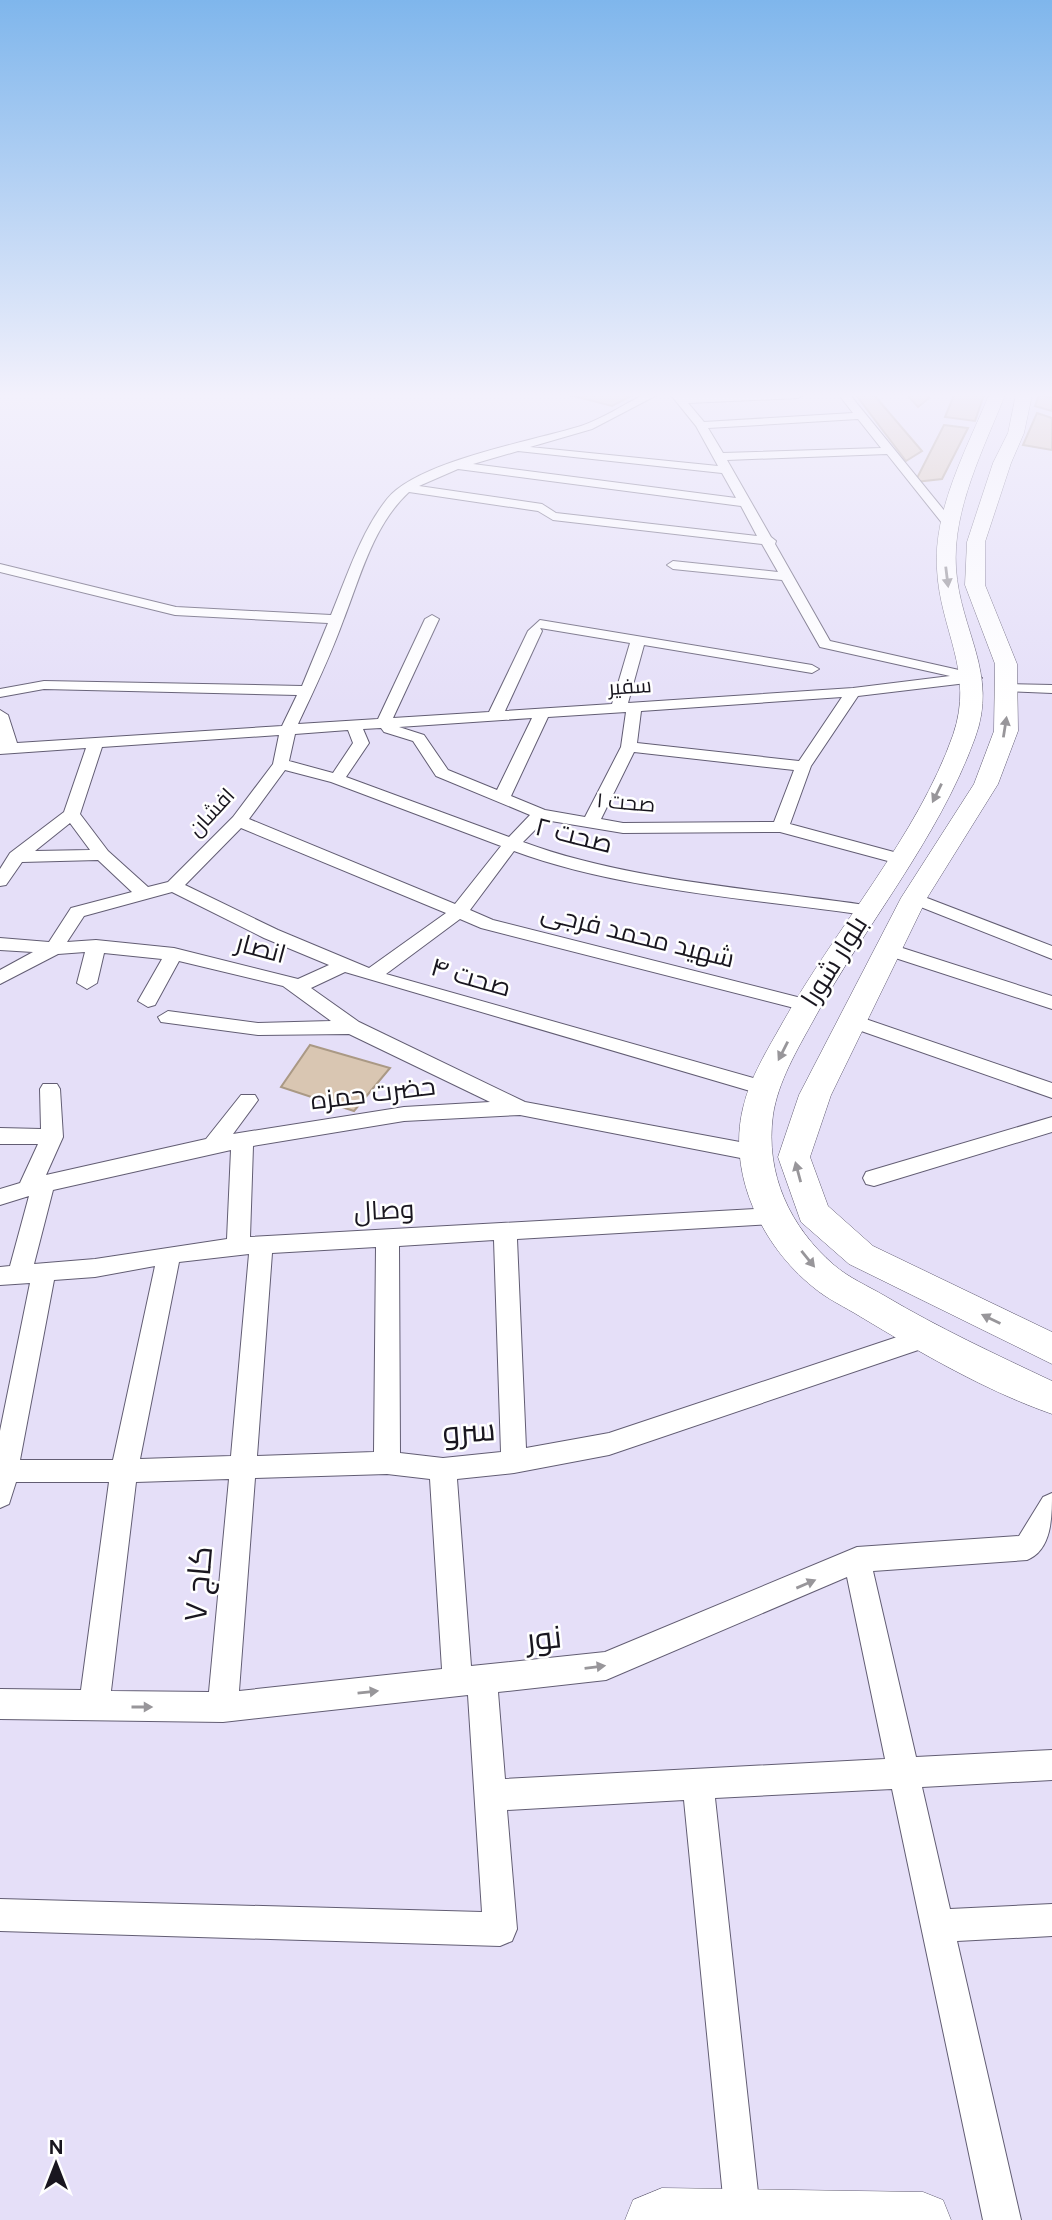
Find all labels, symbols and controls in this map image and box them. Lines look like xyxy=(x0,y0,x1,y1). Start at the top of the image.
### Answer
one-way arrow xyxy=(942,566,953,588)
street label: سفیر xyxy=(607,672,652,700)
one-way arrow xyxy=(1000,716,1011,738)
street label: افشان xyxy=(183,783,240,842)
one-way arrow xyxy=(931,783,942,803)
street label: صحت ۱ xyxy=(596,787,656,817)
street label: صحت ۲ xyxy=(532,810,616,860)
street label: شهید محمد فرجی xyxy=(538,896,738,974)
street label: بلوار شورا xyxy=(794,910,874,1012)
street label: انصار xyxy=(230,925,290,970)
street label: صحت ۴ xyxy=(427,950,515,1004)
one-way arrow xyxy=(777,1041,788,1061)
street label: حضرت حمزه xyxy=(309,1069,437,1117)
one-way arrow xyxy=(792,1161,803,1183)
street label: وصال xyxy=(353,1192,415,1228)
one-way arrow xyxy=(800,1249,815,1267)
one-way arrow xyxy=(981,1313,1001,1324)
street label: سرو xyxy=(441,1410,497,1452)
street label: کاج ۷ xyxy=(176,1545,223,1624)
one-way arrow xyxy=(795,1578,816,1589)
street label: نور xyxy=(522,1617,564,1659)
one-way arrow xyxy=(584,1662,606,1673)
one-way arrow xyxy=(358,1686,380,1697)
one-way arrow xyxy=(131,1701,153,1713)
north arrow xyxy=(21,2129,91,2199)
text: N xyxy=(49,2136,63,2159)

